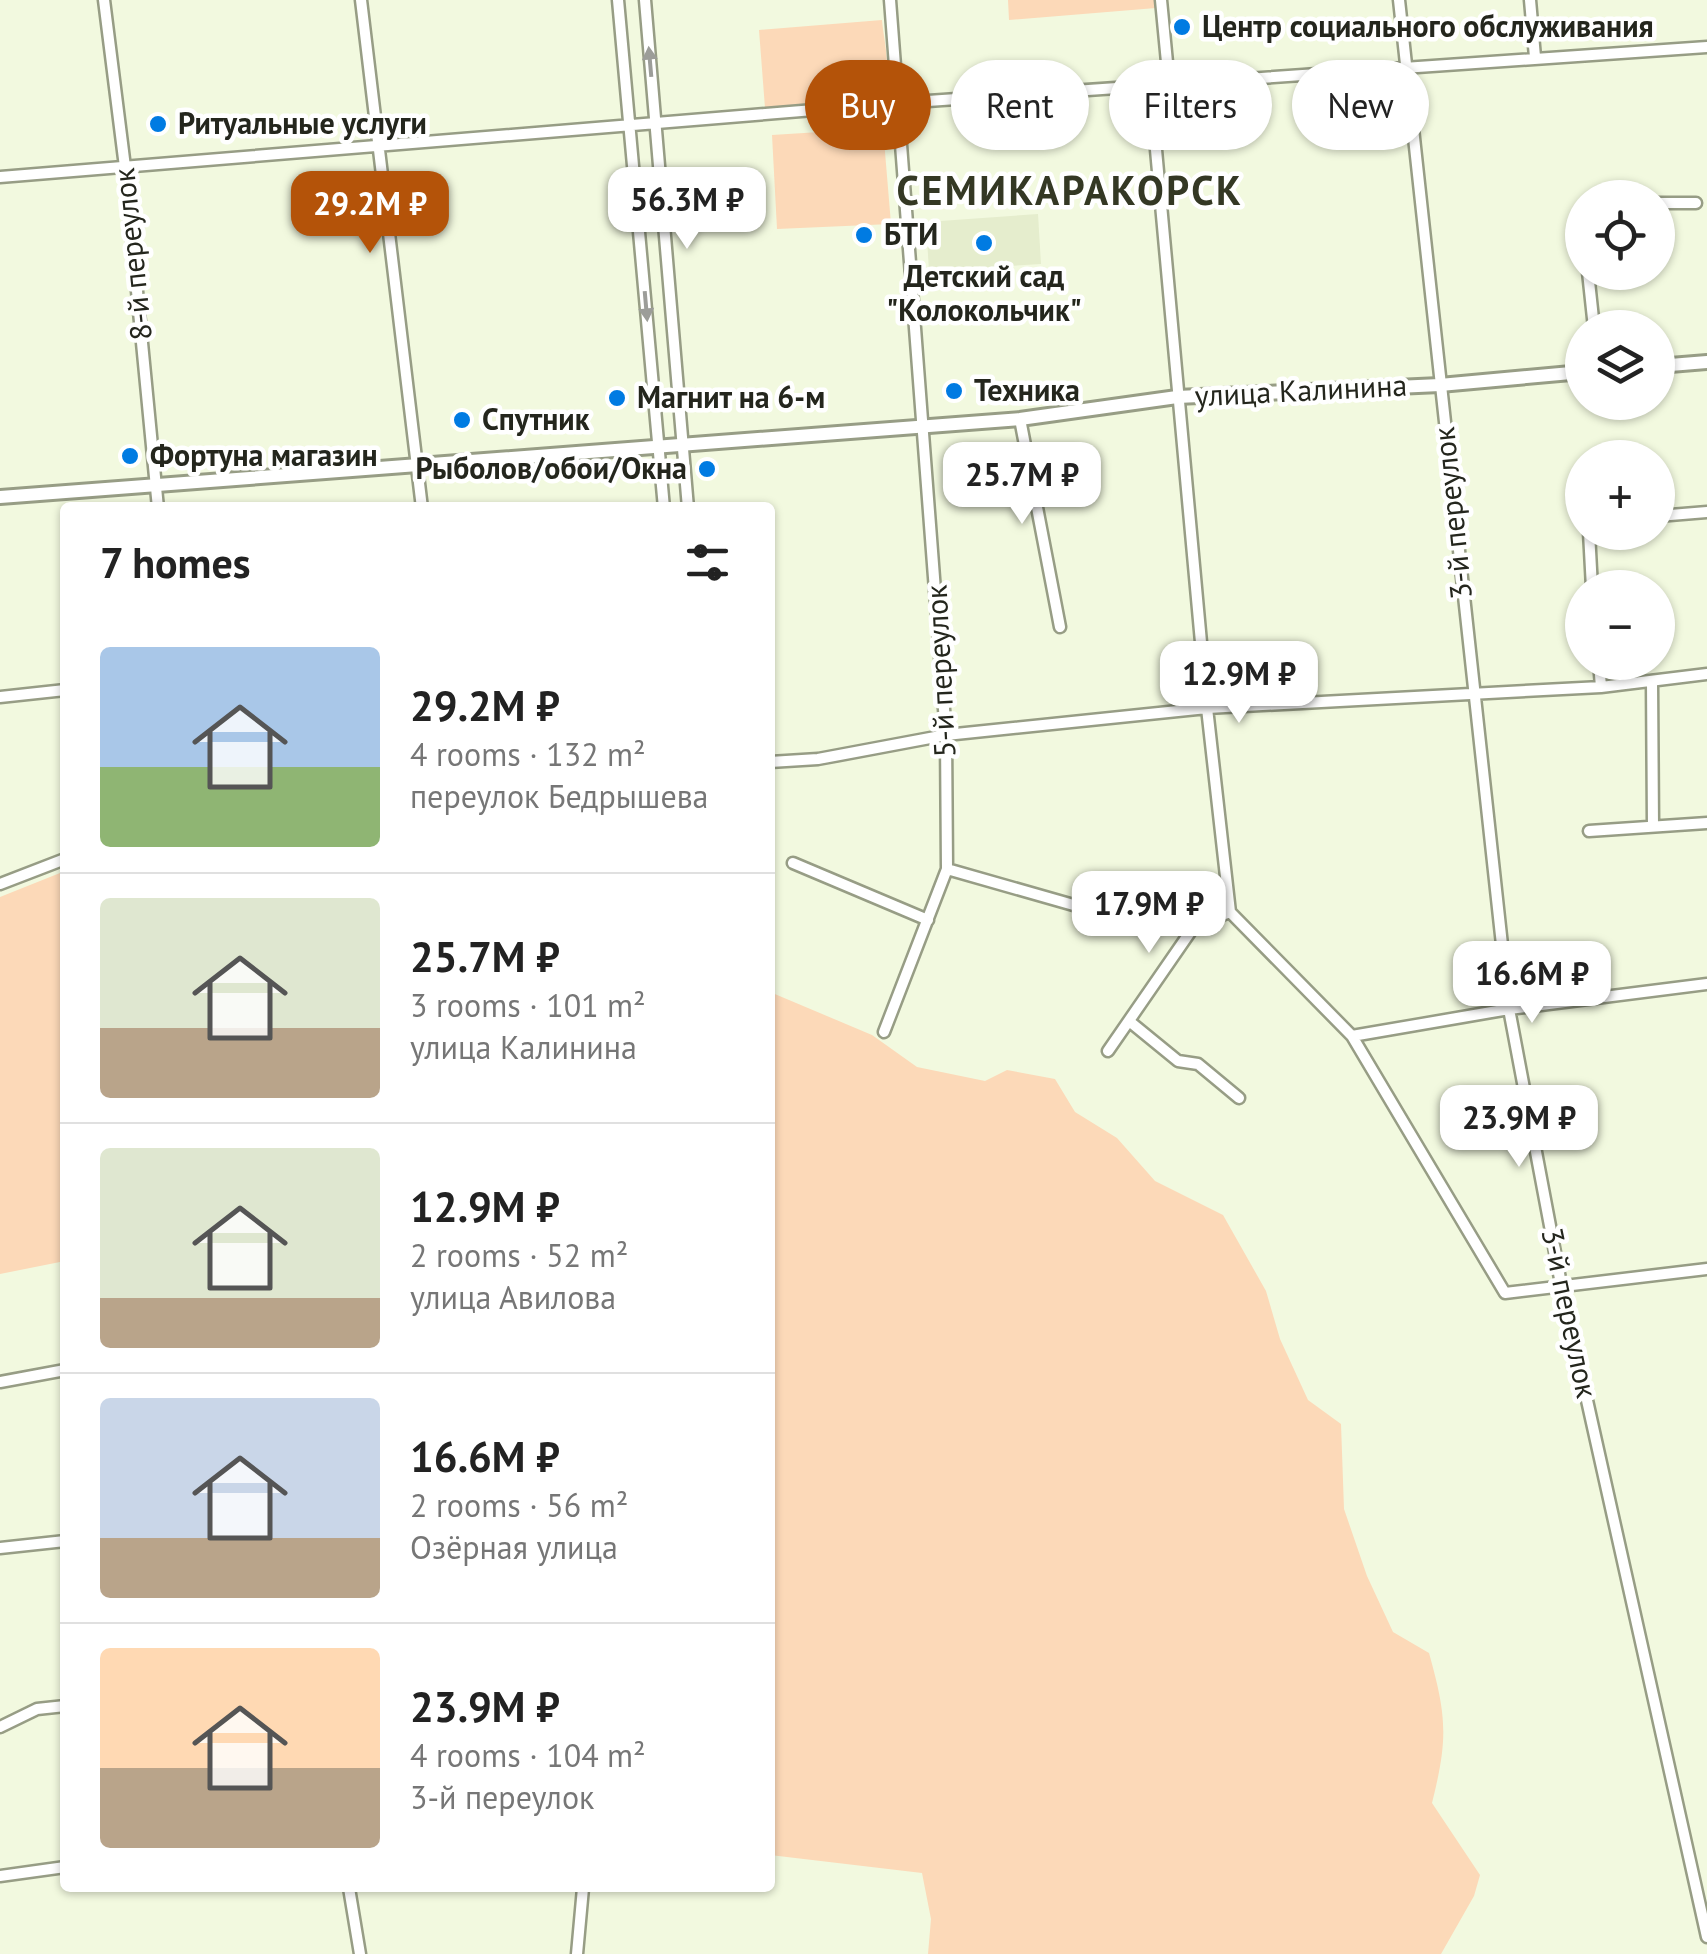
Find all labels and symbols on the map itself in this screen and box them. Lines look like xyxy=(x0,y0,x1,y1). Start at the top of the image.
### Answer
place label: Центр социального обслуживания xyxy=(1202,6,1654,45)
marker: Центр социального обслуживания xyxy=(1171,16,1193,38)
one-way arrow xyxy=(642,45,658,77)
place label: Ритуальные услуги xyxy=(178,103,427,142)
marker: Ритуальные услуги xyxy=(147,113,169,135)
district label: СЕМИКАРАКОРСК xyxy=(897,164,1243,216)
street label: 8-й переулок xyxy=(103,166,160,342)
pin: 56.3M ₽ xyxy=(595,167,779,252)
pin: 29.2M ₽ xyxy=(278,171,462,256)
place label: БТИ xyxy=(884,214,938,253)
marker: БТИ xyxy=(853,224,875,246)
marker: Детский сад "Колокольчик" xyxy=(973,232,995,254)
place label: Детский сад "Колокольчик" xyxy=(886,256,1082,329)
one-way arrow xyxy=(638,291,654,323)
street label: улица Калинина xyxy=(1194,364,1408,415)
place label: Техника xyxy=(974,370,1080,409)
place label: Магнит на 6-м xyxy=(637,377,825,416)
marker: Техника xyxy=(943,380,965,402)
marker: Магнит на 6-м xyxy=(606,387,628,409)
place label: Спутник xyxy=(482,399,590,438)
marker: Спутник xyxy=(451,409,473,431)
street label: 3-й переулок xyxy=(1423,425,1480,601)
place label: Фортуна магазин xyxy=(150,435,378,474)
pin: 25.7M ₽ xyxy=(930,442,1114,527)
marker: Фортуна магазин xyxy=(119,445,141,467)
place label: Рыболов/обои/Окна xyxy=(416,448,687,487)
marker: Рыболов/обои/Окна xyxy=(696,458,718,480)
street label: 5-й переулок xyxy=(915,583,963,758)
pin: 12.9M ₽ xyxy=(1147,641,1331,726)
pin: 17.9M ₽ xyxy=(1057,871,1241,956)
pin: 16.6M ₽ xyxy=(1440,941,1624,1026)
pin: 23.9M ₽ xyxy=(1427,1085,1611,1170)
street label: 3-й переулок xyxy=(1533,1224,1608,1402)

